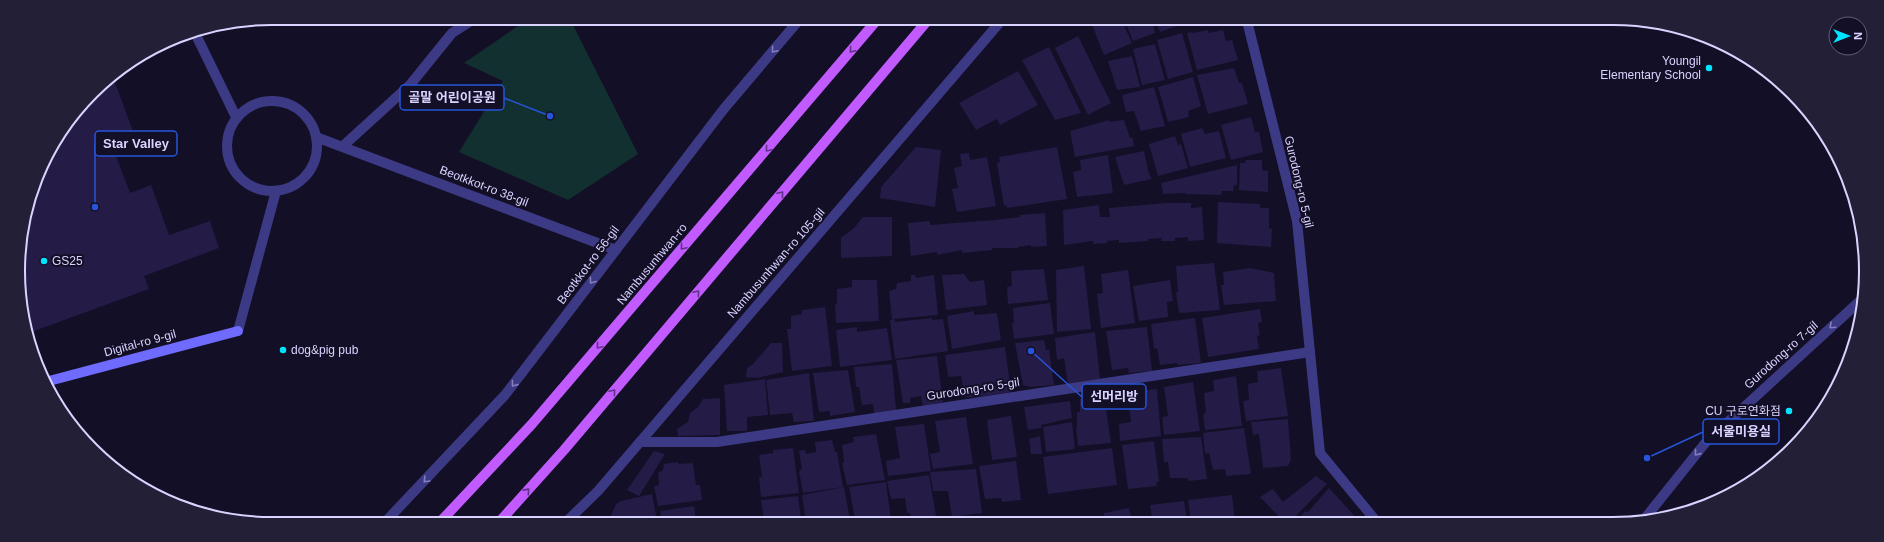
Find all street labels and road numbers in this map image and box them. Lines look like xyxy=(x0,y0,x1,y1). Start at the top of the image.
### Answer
street label: Gurodong-ro 5-gil xyxy=(1282,135,1316,229)
street label: Beotkkot-ro 38-gil xyxy=(438,163,530,209)
street label: Nambusunhwan-ro 105-gil xyxy=(725,205,827,321)
street label: Nambusunhwan-ro xyxy=(614,220,690,307)
street label: Beotkkot-ro 56-gil xyxy=(554,223,622,307)
street label: Gurodong-ro 7-gil xyxy=(1741,318,1821,392)
street label: Digital-ro 9-gil xyxy=(102,327,178,359)
street label: Gurodong-ro 5-gil xyxy=(925,375,1021,403)

